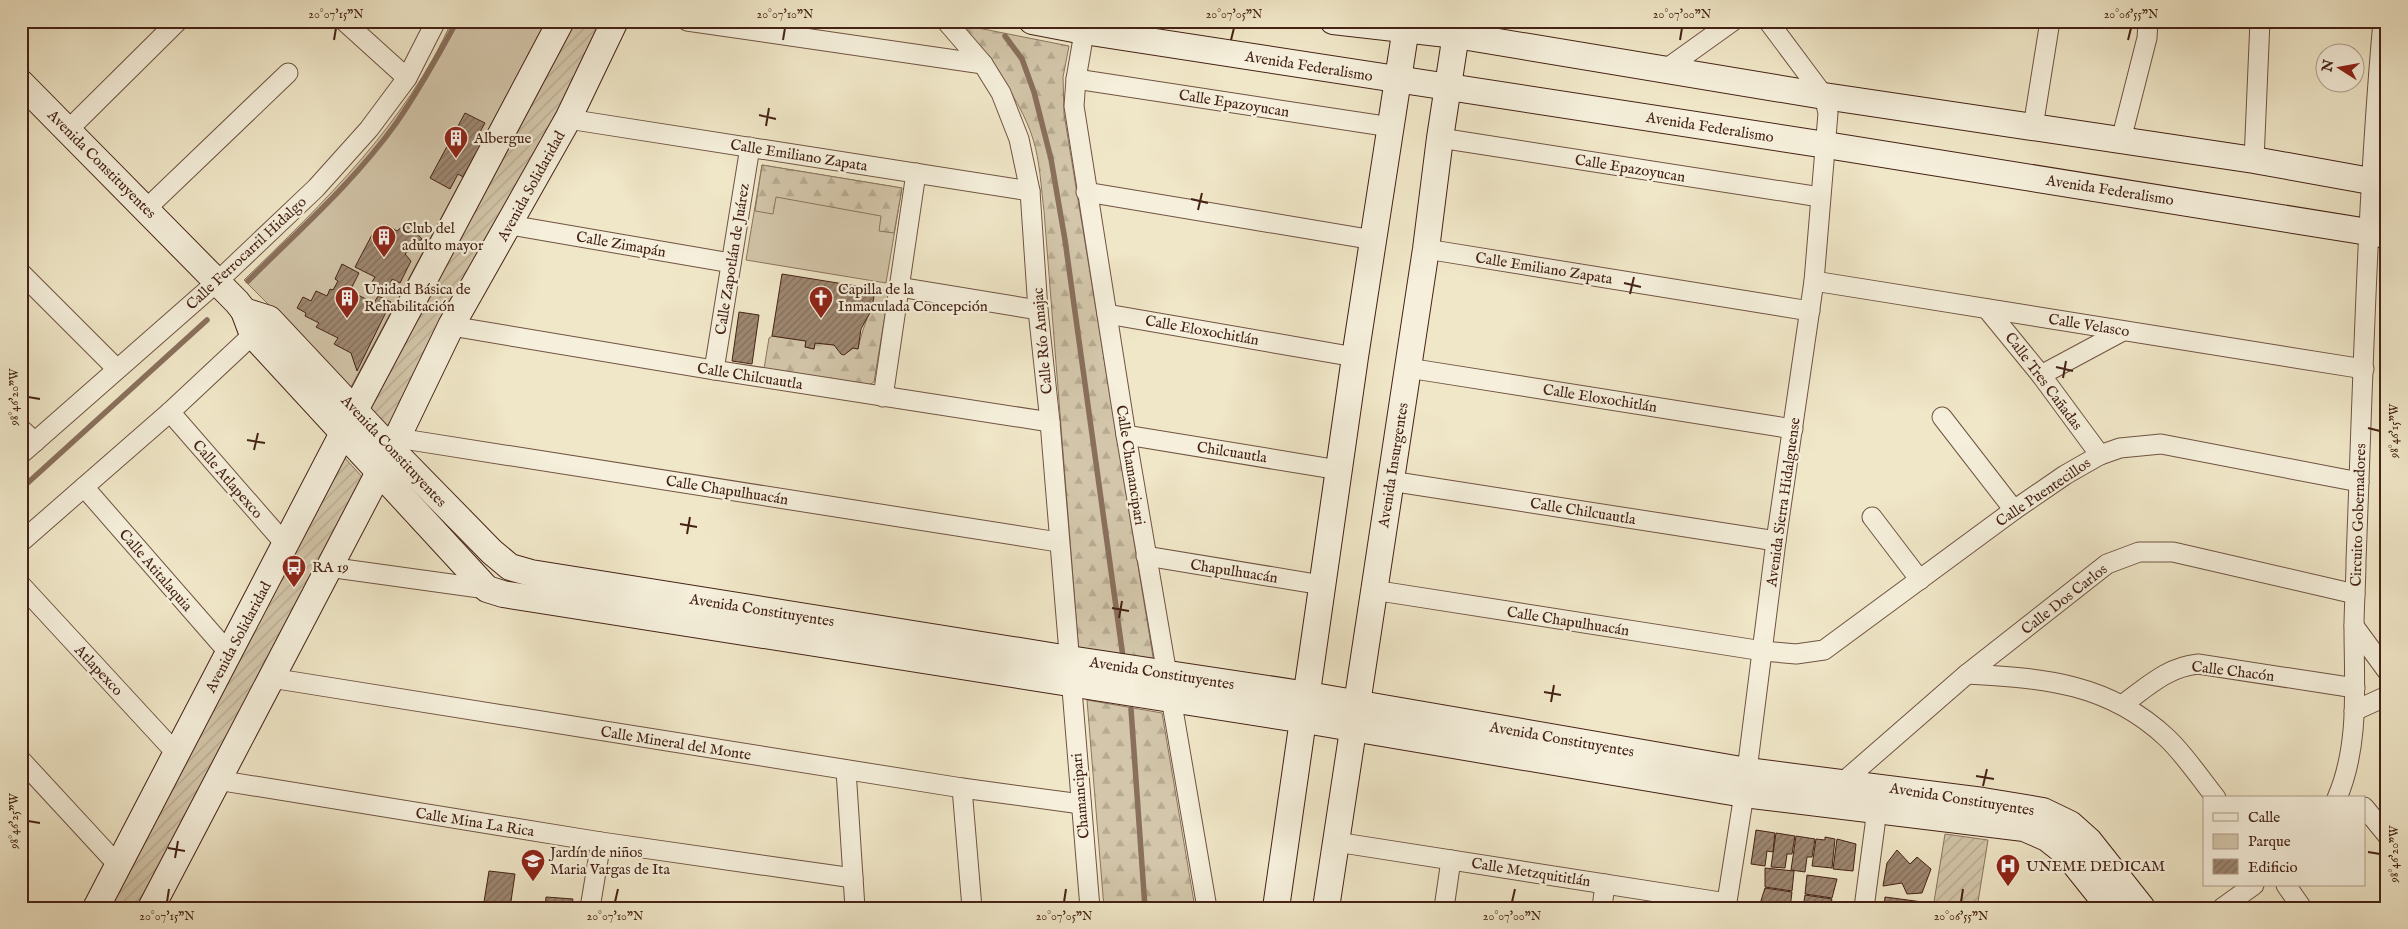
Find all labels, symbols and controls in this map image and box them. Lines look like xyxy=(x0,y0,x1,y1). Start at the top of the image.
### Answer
text: 20°07'15"N xyxy=(308,7,364,22)
text: 20°07'10"N xyxy=(757,7,814,22)
text: 20°07'05"N xyxy=(1206,7,1263,22)
text: 20°07'00"N xyxy=(1653,7,1712,22)
text: 20°06'55"N xyxy=(2104,7,2159,22)
north arrow xyxy=(2316,42,2366,92)
street label: Avenida Federalismo xyxy=(1243,47,1374,86)
text: N xyxy=(2318,58,2338,74)
street label: Calle Epazoyucan xyxy=(1177,85,1290,122)
street label: Avenida Constituyentes xyxy=(42,105,160,223)
street label: Avenida Federalismo xyxy=(1644,108,1775,147)
building icon: Albergue xyxy=(443,125,469,159)
street label: Avenida Solidaridad xyxy=(493,127,570,246)
place label: Albergue xyxy=(473,129,532,148)
street label: Calle Emiliano Zapata xyxy=(729,135,869,176)
street label: Calle Epazoyucan xyxy=(1573,150,1686,187)
street label: Avenida Federalismo xyxy=(2044,171,2175,210)
street label: Calle Zapotlán de Juárez xyxy=(711,182,754,336)
street label: Calle Ferrocarril Hidalgo xyxy=(182,193,311,314)
place label: Club del adulto mayor xyxy=(402,219,484,255)
building icon: Club del adulto mayor xyxy=(371,224,397,258)
street label: Calle Zimapán xyxy=(575,227,667,262)
street label: Calle Emiliano Zapata xyxy=(1474,248,1614,289)
place label: Unidad Básica de Rehabilitación xyxy=(364,280,471,316)
place label: Capilla de la Inmaculada Concepción xyxy=(838,280,988,316)
building icon: Unidad Básica de Rehabilitación xyxy=(334,285,360,319)
church icon: Capilla de la Inmaculada Concepción xyxy=(808,285,834,319)
street label: Calle Río Amajac xyxy=(1028,287,1057,395)
street label: Calle Velasco xyxy=(2047,310,2131,341)
street label: Calle Eloxochitlán xyxy=(1144,311,1260,350)
street label: Calle Tres Cañadas xyxy=(2001,329,2087,434)
street label: Calle Chilcuautla xyxy=(696,359,805,394)
text: 98°46'20"W xyxy=(7,368,22,426)
street label: Calle Eloxochitlán xyxy=(1542,380,1658,417)
street label: Avenida Constituyentes xyxy=(336,391,450,511)
street label: Avenida Insurgentes xyxy=(1374,401,1413,530)
text: 98°46'15"W xyxy=(2387,403,2402,459)
street label: Calle Chamancipari xyxy=(1112,404,1149,526)
street label: Avenida Sierra Hidalguense xyxy=(1762,416,1805,589)
street label: Calle Atlapexco xyxy=(188,436,267,523)
street label: Chilcuautla xyxy=(1195,438,1269,468)
street label: Circuito Gobernadores xyxy=(2347,443,2370,587)
street label: Calle Puentecillos xyxy=(1992,454,2095,531)
street label: Calle Chapulhuacán xyxy=(664,471,790,510)
street label: Calle Chilcuautla xyxy=(1529,494,1638,529)
street label: Calle Atitalaquia xyxy=(115,525,197,616)
bus stop icon: RA 19 xyxy=(281,554,307,588)
street label: Chapulhuacán xyxy=(1189,555,1279,588)
place label: RA 19 xyxy=(312,558,349,577)
street label: Calle Dos Carlos xyxy=(2017,560,2111,639)
street label: Avenida Solidaridad xyxy=(201,578,276,697)
street label: Avenida Constituyentes xyxy=(687,590,836,631)
street label: Calle Chapulhuacán xyxy=(1505,602,1631,641)
street label: Atlapexco xyxy=(70,640,127,700)
street label: Avenida Constituyentes xyxy=(1087,653,1236,694)
street label: Calle Chacón xyxy=(2191,657,2275,686)
street label: Avenida Constituyentes xyxy=(1487,717,1636,762)
street label: Calle Mineral del Monte xyxy=(599,722,753,765)
street label: Chamancipari xyxy=(1067,752,1094,840)
street label: Avenida Constituyentes xyxy=(1887,779,2036,820)
text: 98°46'25"W xyxy=(7,793,22,850)
legend xyxy=(2203,796,2366,886)
street label: Calle Mina La Rica xyxy=(414,804,536,841)
text: Calle xyxy=(2248,808,2280,827)
text: 98°46'20"W xyxy=(2387,825,2402,883)
text: Parque xyxy=(2248,832,2291,851)
place label: Jardín de niños Maria Vargas de Ita xyxy=(548,843,671,879)
school or university icon: Jardín de niños Maria Vargas de Ita xyxy=(520,848,546,882)
hospital icon: UNEME DEDICAM xyxy=(1995,853,2021,887)
street label: Calle Metzquititlán xyxy=(1470,854,1592,891)
place label: UNEME DEDICAM xyxy=(2026,857,2165,876)
text: Edificio xyxy=(2248,858,2298,877)
text: 20°07'15"N xyxy=(139,909,195,924)
text: 20°07'10"N xyxy=(587,909,644,924)
text: 20°07'05"N xyxy=(1036,909,1093,924)
text: 20°07'00"N xyxy=(1483,909,1542,924)
text: 20°06'55"N xyxy=(1934,909,1989,924)

